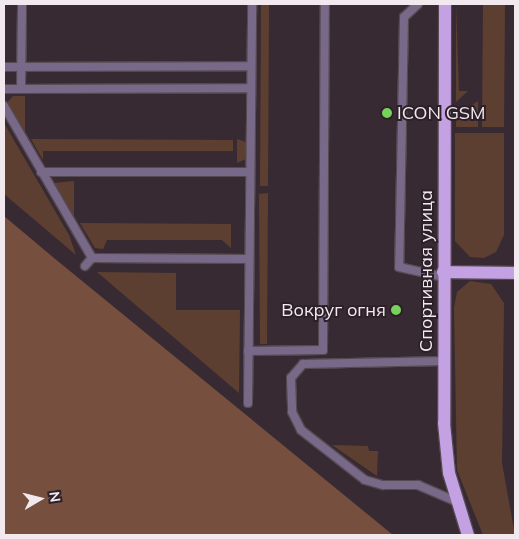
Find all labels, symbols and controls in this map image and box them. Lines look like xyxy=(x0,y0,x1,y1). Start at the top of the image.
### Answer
place label: ICON GSM xyxy=(397,102,485,124)
marker: ICON GSM xyxy=(381,107,393,119)
street label: Спортивная улица xyxy=(415,190,437,352)
place label: Вокруг огня xyxy=(281,299,386,321)
marker: Вокруг огня xyxy=(390,304,402,316)
north arrow xyxy=(15,474,65,524)
text: N xyxy=(45,490,65,503)

